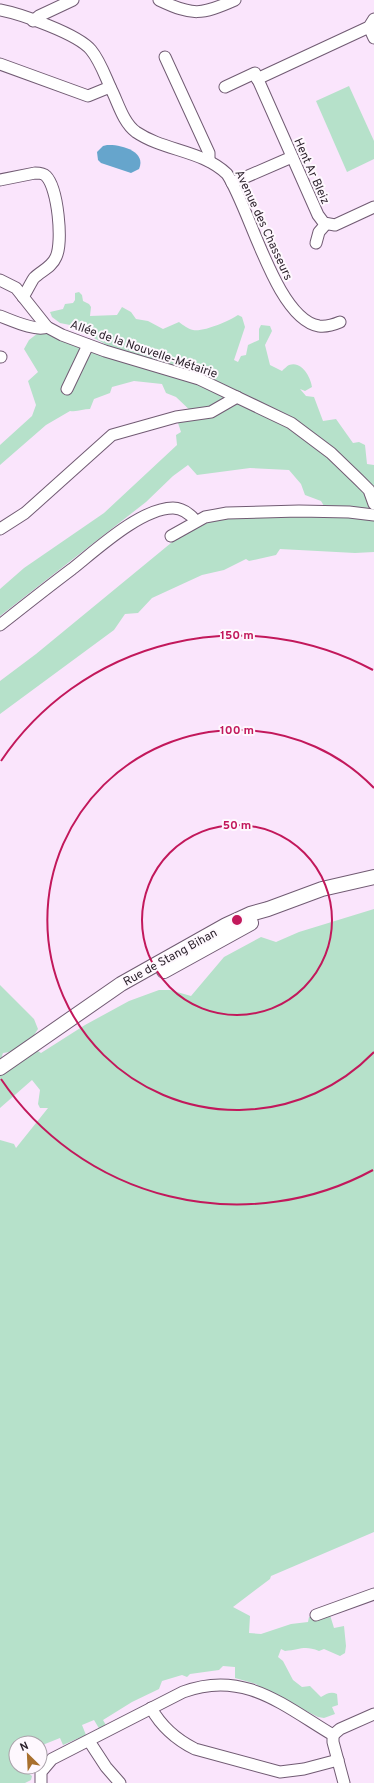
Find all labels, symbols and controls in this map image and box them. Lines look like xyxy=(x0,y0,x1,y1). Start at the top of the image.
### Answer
street label: Hent Ar Bleiz xyxy=(289,136,333,207)
street label: Avenue des Chasseurs xyxy=(230,168,296,283)
street label: Allée de la Nouvelle-Métairie xyxy=(68,317,219,383)
text: 150 m xyxy=(220,628,254,644)
text: 100 m xyxy=(220,723,254,739)
text: 50 m xyxy=(223,818,251,834)
centre of rings xyxy=(230,913,244,927)
street label: Rue de Stang Bihan xyxy=(121,925,220,990)
north arrow xyxy=(8,1735,48,1775)
text: N xyxy=(18,1739,31,1755)

